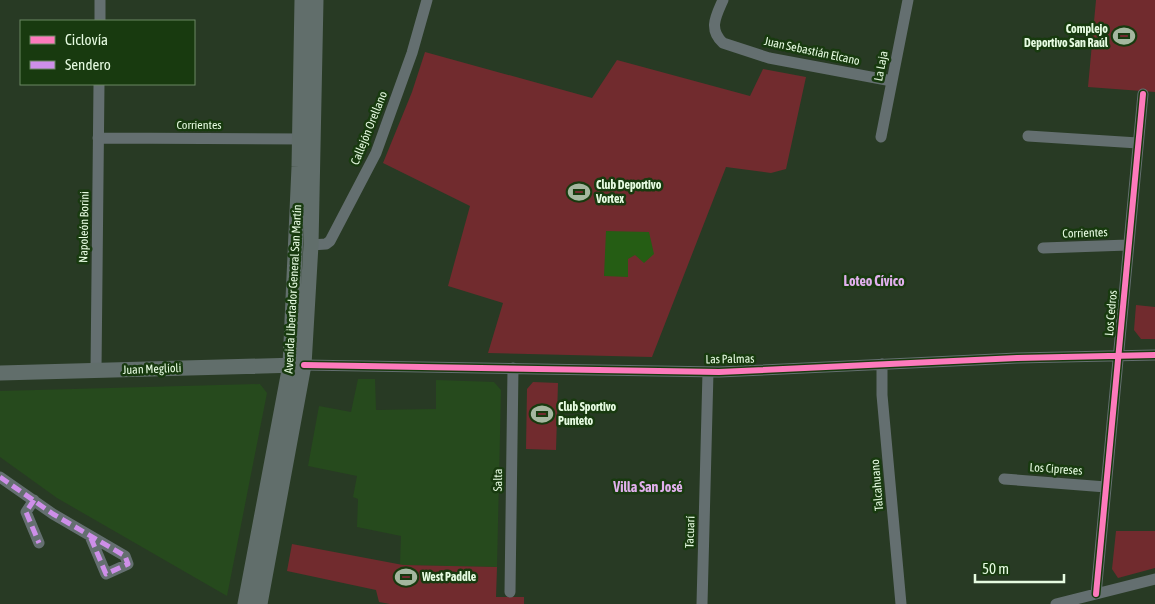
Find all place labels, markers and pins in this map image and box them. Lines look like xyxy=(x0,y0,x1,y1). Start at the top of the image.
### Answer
place label: Complejo Deportivo San Raúl xyxy=(1024,22,1109,50)
sports icon: Complejo Deportivo San Raúl xyxy=(1111,23,1137,49)
place label: Club Deportivo Vortex xyxy=(595,178,662,206)
sports icon: Club Deportivo Vortex xyxy=(566,179,592,205)
place label: Club Sportivo Punteto xyxy=(558,400,617,428)
sports icon: Club Sportivo Punteto xyxy=(529,401,555,427)
sports icon: West Paddle xyxy=(393,564,419,590)
place label: West Paddle xyxy=(421,570,477,584)

